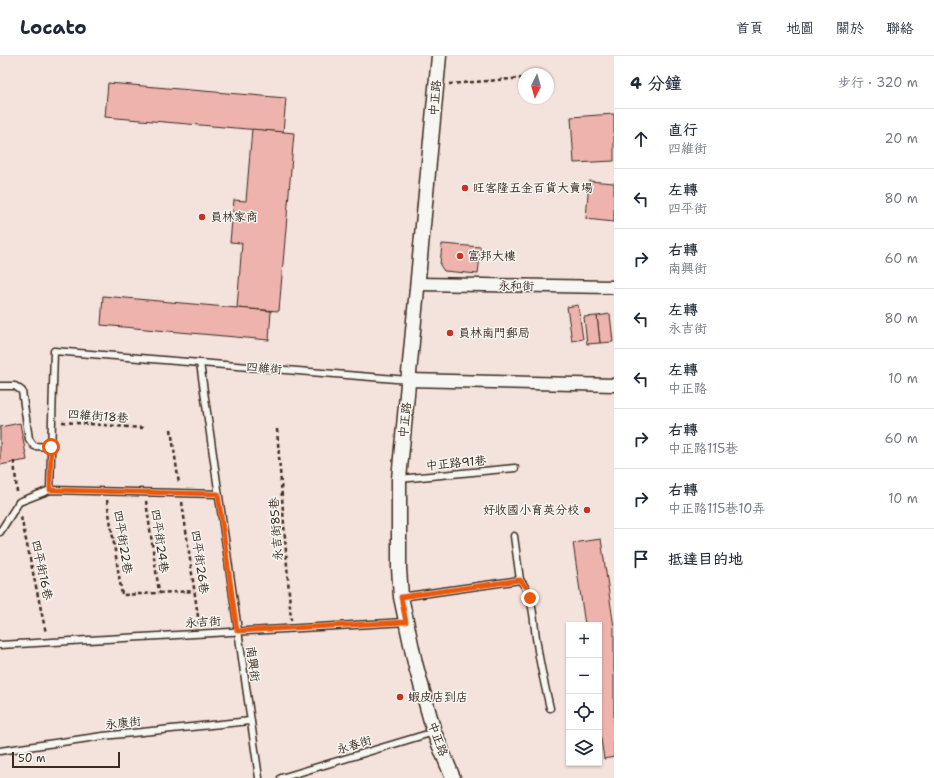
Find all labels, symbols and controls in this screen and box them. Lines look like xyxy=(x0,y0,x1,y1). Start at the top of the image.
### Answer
text: Locato xyxy=(20,15,87,40)
text: 首頁 xyxy=(736,19,764,37)
text: 地圖 xyxy=(786,19,814,37)
text: 關於 xyxy=(836,19,864,37)
text: 聯絡 xyxy=(886,19,914,37)
north arrow xyxy=(518,68,554,104)
text: 4 分鐘 xyxy=(630,72,682,94)
text: 步行 · 320 m xyxy=(838,74,918,91)
street label: 中正路 xyxy=(425,79,445,117)
text: 直行 xyxy=(668,120,698,140)
icon: ahead xyxy=(630,128,652,150)
text: 20 m xyxy=(885,130,918,147)
text: 四維街 xyxy=(668,140,707,157)
place label: 旺客隆五金百貨大賣場 xyxy=(473,180,593,196)
text: 左轉 xyxy=(668,180,698,200)
marker: 旺客隆五金百貨大賣場 xyxy=(460,183,470,193)
icon: left xyxy=(630,188,652,210)
text: 80 m xyxy=(884,190,918,207)
text: 四平街 xyxy=(668,200,707,217)
place label: 員林家商 xyxy=(210,209,258,225)
marker: 員林家商 xyxy=(197,212,207,222)
text: 右轉 xyxy=(668,240,698,260)
place label: 富邦大樓 xyxy=(468,248,516,264)
icon: right xyxy=(630,248,652,270)
text: 60 m xyxy=(885,250,918,267)
marker: 富邦大樓 xyxy=(455,251,465,261)
text: 南興街 xyxy=(668,260,707,277)
street label: 永和街 xyxy=(498,278,534,294)
text: 左轉 xyxy=(668,300,698,320)
icon: left xyxy=(630,308,652,330)
text: 80 m xyxy=(884,310,918,327)
text: 永吉街 xyxy=(668,320,707,337)
place label: 員林南門郵局 xyxy=(458,325,530,341)
marker: 員林南門郵局 xyxy=(445,328,455,338)
street label: 四維街 xyxy=(245,358,283,378)
text: 左轉 xyxy=(668,360,698,380)
icon: left xyxy=(630,368,652,390)
text: 10 m xyxy=(888,370,918,387)
text: 中正路 xyxy=(668,380,707,397)
street label: 中正路 xyxy=(395,401,415,439)
street label: 四維街18巷 xyxy=(67,406,129,426)
text: 右轉 xyxy=(668,420,698,440)
icon: right xyxy=(630,428,652,450)
text: 60 m xyxy=(885,430,918,447)
route start xyxy=(42,438,60,456)
text: 中正路115巷 xyxy=(668,440,738,457)
street label: 中正路91巷 xyxy=(425,452,487,474)
text: 右轉 xyxy=(668,480,698,500)
icon: right xyxy=(630,488,652,510)
text: 10 m xyxy=(888,490,918,507)
street label: 永吉街85巷 xyxy=(266,497,286,561)
text: 中正路115巷10弄 xyxy=(668,500,765,517)
place label: 好收國小育英分校 xyxy=(483,502,579,518)
marker: 好收國小育英分校 xyxy=(582,505,592,515)
street label: 四平街24巷 xyxy=(148,508,172,574)
street label: 四平街22巷 xyxy=(110,509,136,575)
street label: 四平街26巷 xyxy=(188,529,212,595)
street label: 四平街16巷 xyxy=(28,538,56,602)
icon: arrive xyxy=(630,548,652,570)
text: 抵達目的地 xyxy=(668,549,743,569)
route end xyxy=(521,589,539,607)
street label: 永吉街 xyxy=(185,613,221,631)
map controls xyxy=(566,622,602,766)
button: + xyxy=(566,622,602,658)
street label: 南興街 xyxy=(243,645,263,683)
button: − xyxy=(566,658,602,694)
place label: 蝦皮店到店 xyxy=(408,689,468,705)
marker: 蝦皮店到店 xyxy=(395,692,405,702)
button: locate xyxy=(566,694,602,730)
street label: 永康街 xyxy=(104,713,142,733)
street label: 中正路 xyxy=(424,719,452,759)
button: layers xyxy=(566,730,602,766)
street label: 永春街 xyxy=(334,732,374,758)
scale bar xyxy=(12,750,120,769)
text: 50 m xyxy=(18,751,46,766)

